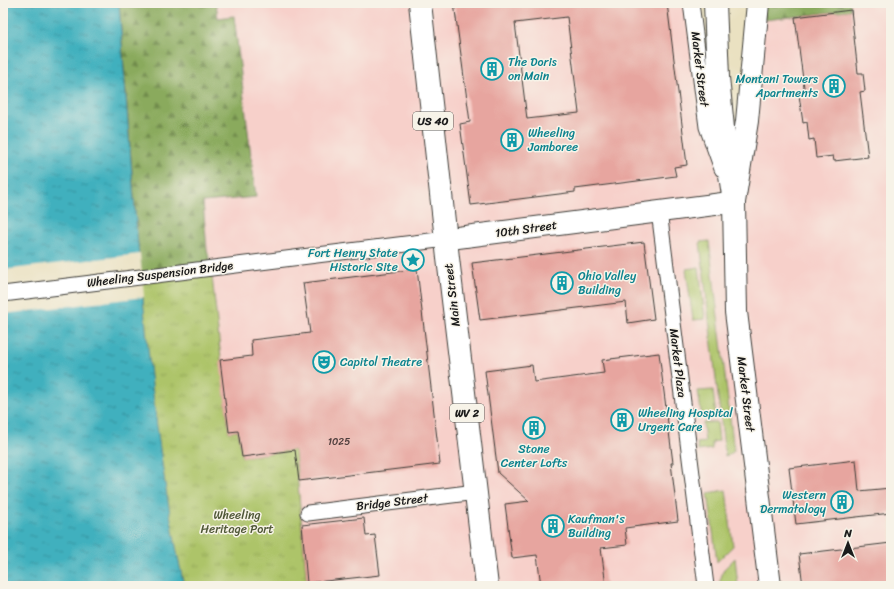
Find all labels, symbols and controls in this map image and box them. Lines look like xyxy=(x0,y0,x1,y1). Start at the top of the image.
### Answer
street label: Market Street xyxy=(684,30,716,109)
place label: The Doris on Main xyxy=(508,51,557,87)
building icon: The Doris on Main xyxy=(479,56,505,82)
place label: Montani Towers Apartments xyxy=(735,68,818,104)
building icon: Montani Towers Apartments xyxy=(821,73,847,99)
road number: US 40 xyxy=(413,112,453,130)
place label: Wheeling Jamboree xyxy=(527,122,578,158)
building icon: Wheeling Jamboree xyxy=(499,127,525,153)
street label: 10th Street xyxy=(494,214,558,244)
place label: Fort Henry State Historic Site xyxy=(308,242,398,278)
place icon: Fort Henry State Historic Site xyxy=(400,247,426,273)
street label: Wheeling Suspension Bridge xyxy=(86,254,235,294)
street label: Main Street xyxy=(437,262,467,328)
place label: Ohio Valley Building xyxy=(578,265,637,301)
building icon: Ohio Valley Building xyxy=(549,270,575,296)
street label: Market Plaza xyxy=(663,327,693,399)
theatre icon: Capitol Theatre xyxy=(311,349,337,375)
place label: Capitol Theatre xyxy=(340,351,422,373)
street label: Market Street xyxy=(730,355,762,434)
place label: Wheeling Hospital Urgent Care xyxy=(638,402,733,438)
road number: WV 2 xyxy=(450,404,484,422)
building icon: Wheeling Hospital Urgent Care xyxy=(609,407,635,433)
building icon: Stone Center Lofts xyxy=(521,415,547,441)
house number: 1025 xyxy=(328,433,350,451)
place label: Stone Center Lofts xyxy=(501,438,568,474)
place label: Western Dermatology xyxy=(760,484,827,520)
street label: Bridge Street xyxy=(355,487,430,517)
building icon: Western Dermatology xyxy=(829,489,855,515)
park label: Wheeling Heritage Port xyxy=(200,504,274,540)
place label: Kaufman's Building xyxy=(568,508,625,544)
building icon: Kaufman's Building xyxy=(540,513,566,539)
north arrow xyxy=(828,523,868,563)
text: N xyxy=(843,524,852,543)

